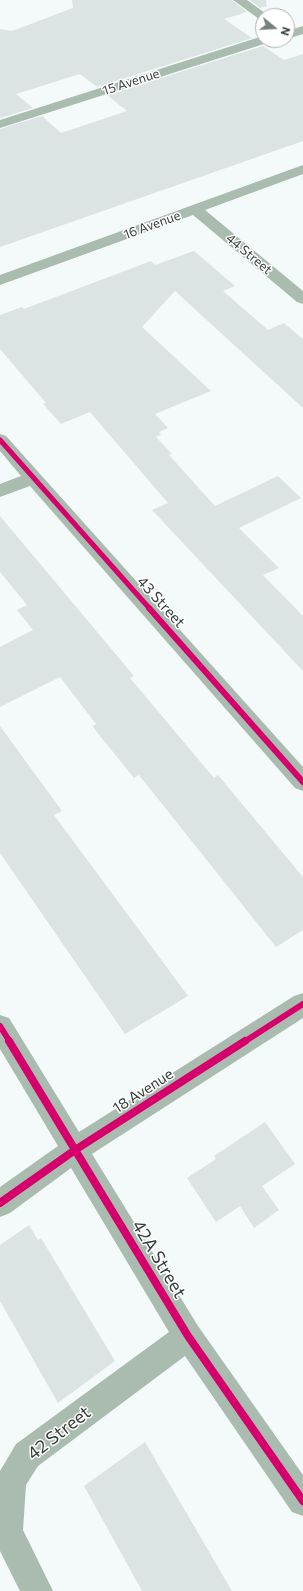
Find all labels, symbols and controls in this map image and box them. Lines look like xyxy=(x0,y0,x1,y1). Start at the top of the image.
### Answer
north arrow xyxy=(255,8,295,48)
text: N xyxy=(278,26,293,37)
street label: 15 Avenue xyxy=(101,65,161,99)
street label: 16 Avenue xyxy=(121,208,183,242)
street label: 44 Street xyxy=(223,230,275,278)
street label: 43 Street xyxy=(133,573,189,631)
street label: 18 Avenue xyxy=(109,1065,177,1117)
street label: 42A Street xyxy=(127,1216,191,1302)
street label: 42 Street xyxy=(23,1401,95,1465)

